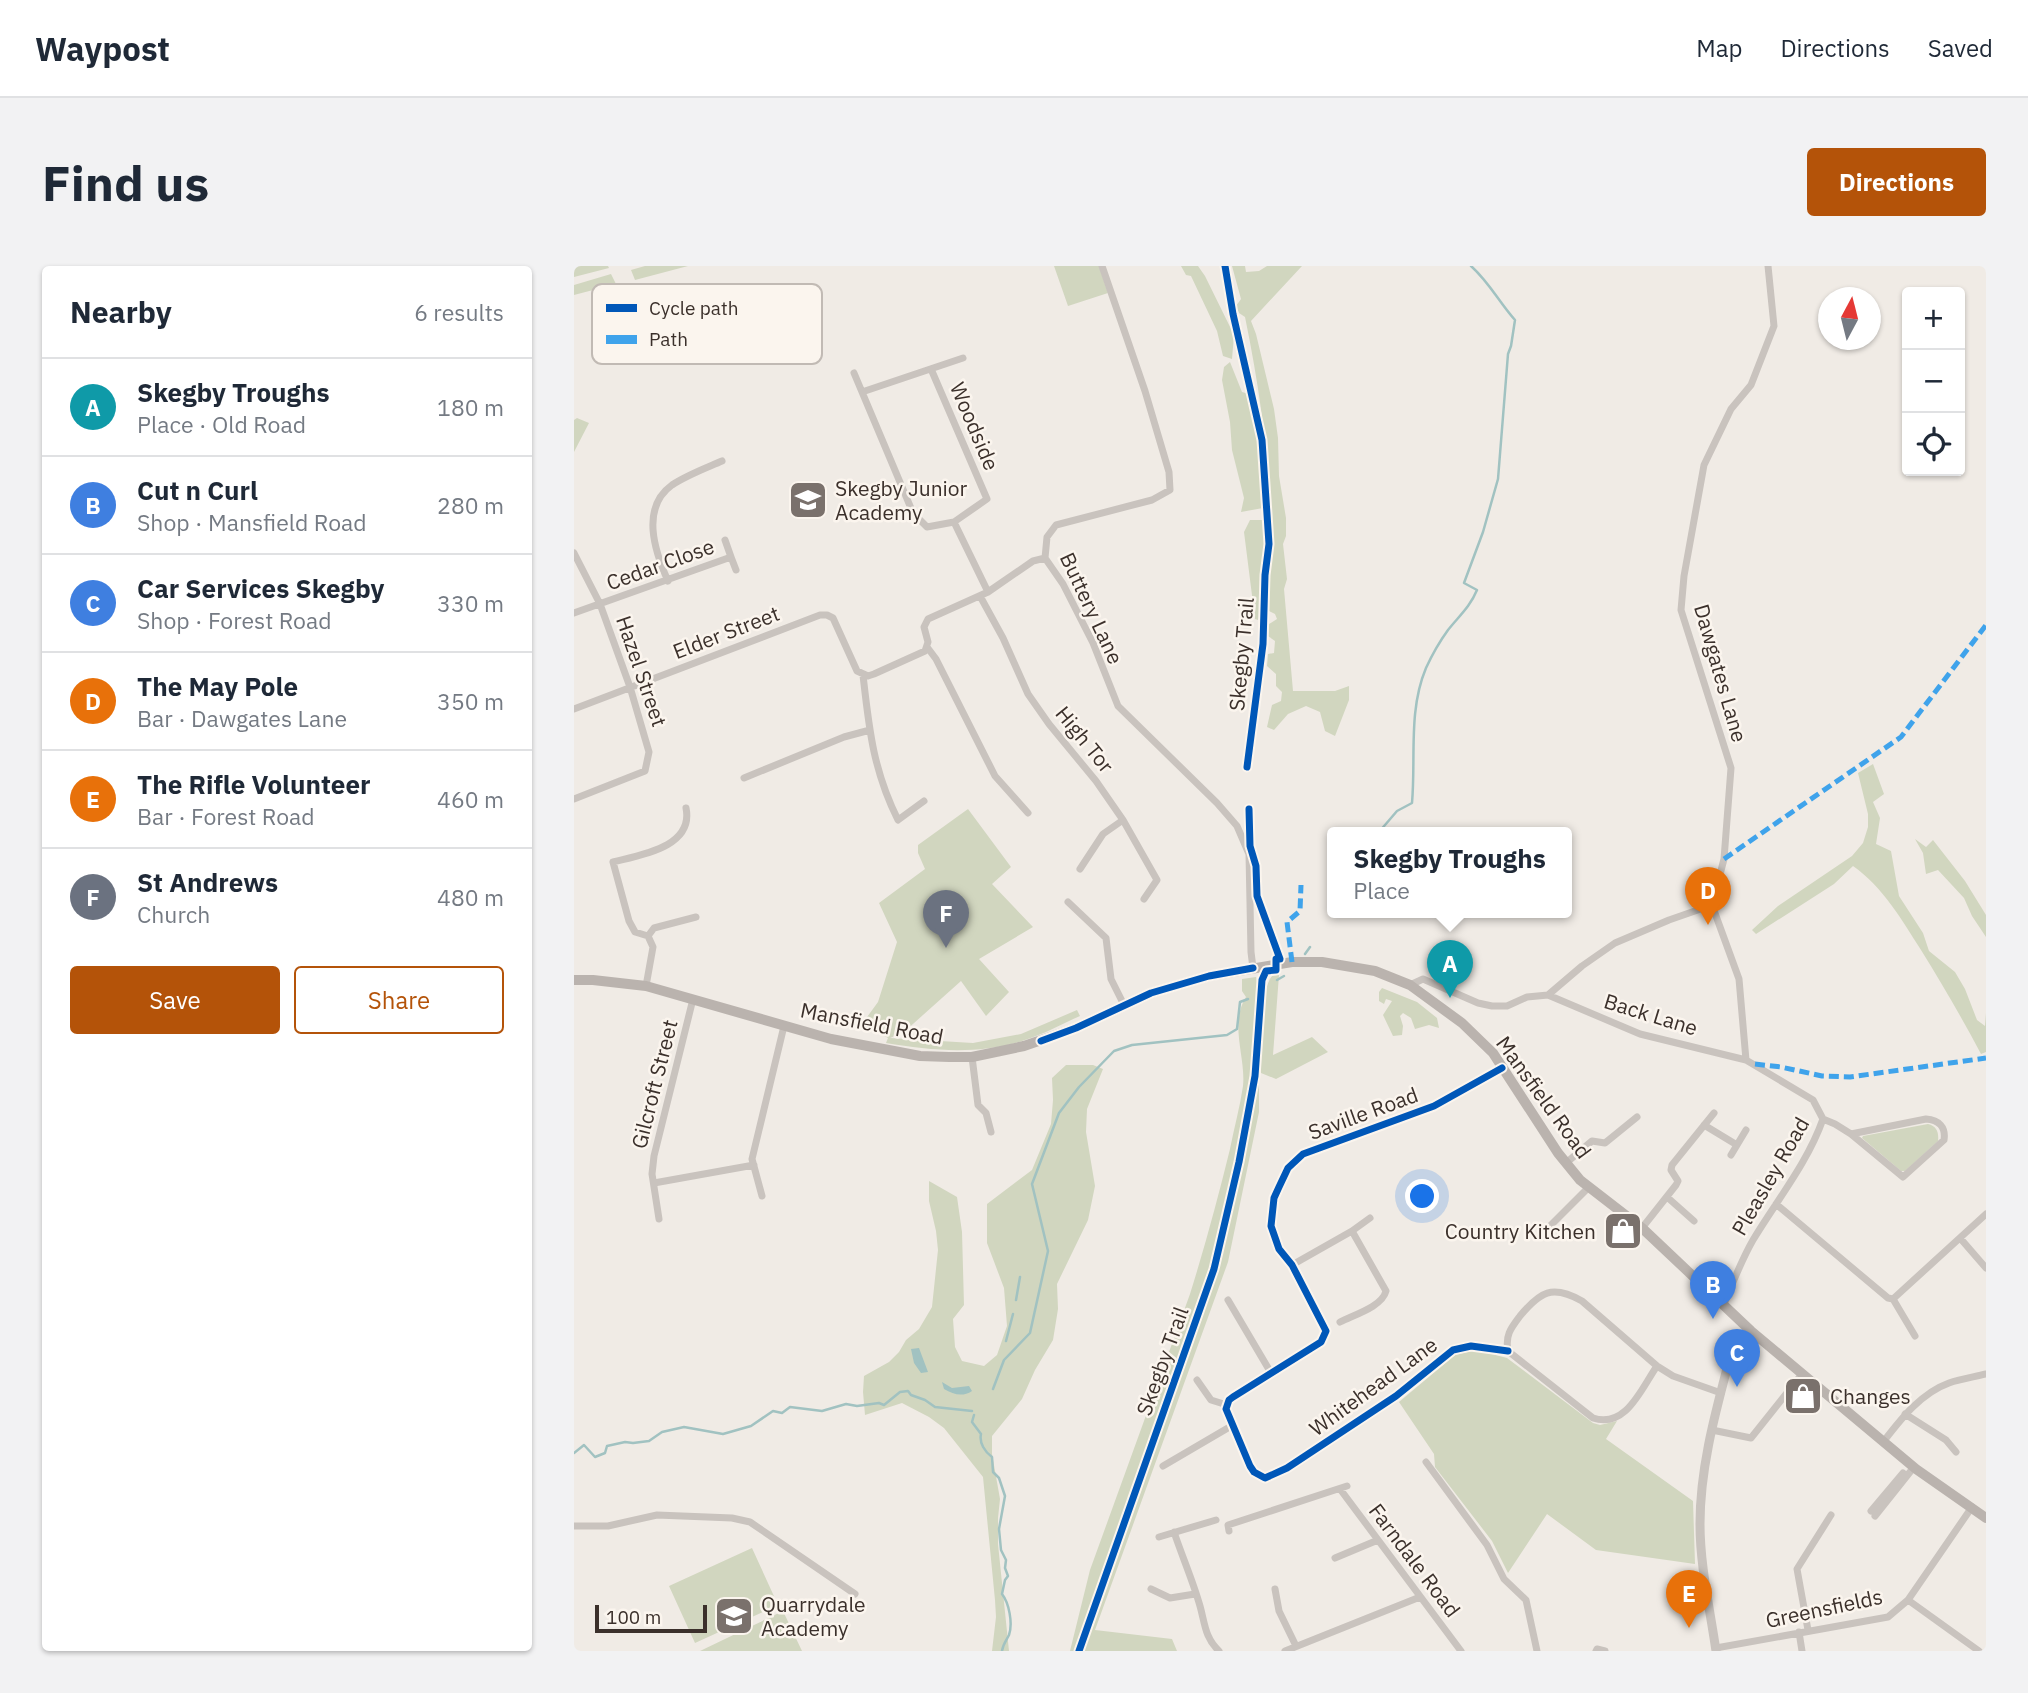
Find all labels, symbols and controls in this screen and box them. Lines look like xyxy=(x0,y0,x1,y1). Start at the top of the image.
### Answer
text: Waypost xyxy=(35,27,170,70)
text: Map xyxy=(1696,32,1742,64)
text: Directions xyxy=(1780,32,1890,64)
text: Saved xyxy=(1928,32,1993,64)
button: Directions xyxy=(1807,148,1986,216)
text: Find us xyxy=(42,151,209,214)
legend xyxy=(592,284,822,364)
north arrow xyxy=(1818,287,1881,350)
map controls xyxy=(1902,287,1965,476)
button: + xyxy=(1902,287,1965,350)
text: Nearby xyxy=(70,292,172,331)
text: Cycle path xyxy=(649,296,738,320)
text: 6 results xyxy=(414,297,504,327)
text: Path xyxy=(649,327,688,351)
button: − xyxy=(1902,350,1965,413)
text: Skegby Troughs xyxy=(137,375,330,409)
street label: Woodside xyxy=(944,378,1006,474)
text: A xyxy=(85,392,101,422)
text: 180 m xyxy=(437,392,504,422)
text: Place · Old Road xyxy=(137,409,306,439)
button: locate xyxy=(1902,413,1965,476)
text: Cut n Curl xyxy=(137,473,258,507)
place label: Skegby Junior Academy xyxy=(835,474,968,526)
school or university icon: Skegby Junior Academy xyxy=(787,479,829,521)
text: B xyxy=(85,490,101,520)
text: 280 m xyxy=(437,490,504,520)
text: Shop · Mansfield Road xyxy=(137,507,367,537)
street label: Cedar Close xyxy=(602,532,718,596)
street label: Buttery Lane xyxy=(1054,548,1130,668)
text: Car Services Skegby xyxy=(137,571,384,605)
text: C xyxy=(86,588,100,618)
text: 330 m xyxy=(437,588,504,618)
street label: Skegby Trail xyxy=(1222,596,1260,712)
street label: Elder Street xyxy=(669,599,783,665)
street label: Dawgates Lane xyxy=(1688,601,1754,745)
text: Shop · Forest Road xyxy=(137,605,332,635)
street label: Hazel Street xyxy=(610,612,674,730)
text: The May Pole xyxy=(137,669,298,703)
text: D xyxy=(85,686,101,716)
text: 350 m xyxy=(437,686,504,716)
street label: High Tor xyxy=(1050,700,1121,778)
text: Bar · Dawgates Lane xyxy=(137,703,347,733)
text: The Rifle Volunteer xyxy=(137,767,371,801)
text: E xyxy=(86,784,100,814)
text: 460 m xyxy=(437,784,504,814)
text: Bar · Forest Road xyxy=(137,801,315,831)
popup xyxy=(1327,827,1572,918)
text: Skegby Troughs xyxy=(1353,841,1546,875)
text: St Andrews xyxy=(137,865,278,899)
pin: D xyxy=(1685,867,1731,925)
text: Place xyxy=(1353,875,1410,905)
text: F xyxy=(86,882,100,912)
text: 480 m xyxy=(437,882,504,912)
pin: F xyxy=(923,890,969,948)
text: Church xyxy=(137,899,210,929)
pin: A xyxy=(1427,940,1473,998)
button: Save xyxy=(70,966,280,1034)
button: Share xyxy=(294,966,504,1034)
street label: Back Lane xyxy=(1601,986,1701,1042)
street label: Mansfield Road xyxy=(798,995,946,1051)
street label: Gilcroft Street xyxy=(624,1017,684,1151)
street label: Mansfield Road xyxy=(1490,1030,1598,1164)
street label: Saville Road xyxy=(1304,1080,1422,1146)
street label: Pleasley Road xyxy=(1725,1112,1815,1240)
your location xyxy=(1405,1179,1439,1213)
shop icon: Country Kitchen xyxy=(1602,1210,1644,1252)
place label: Country Kitchen xyxy=(1445,1217,1596,1245)
pin: B xyxy=(1690,1261,1736,1319)
street label: Skegby Trail xyxy=(1129,1302,1195,1419)
pin: C xyxy=(1714,1329,1760,1387)
street label: Whitehead Lane xyxy=(1303,1330,1443,1442)
shop icon: Changes xyxy=(1782,1375,1824,1417)
place label: Changes xyxy=(1830,1382,1911,1410)
street label: Farndale Road xyxy=(1363,1497,1467,1623)
pin: E xyxy=(1666,1570,1712,1628)
street label: Greensfields xyxy=(1763,1582,1885,1634)
place label: Quarrydale Academy xyxy=(761,1590,866,1642)
school or university icon: Quarrydale Academy xyxy=(713,1595,755,1637)
scale bar xyxy=(595,1602,707,1634)
text: 100 m xyxy=(606,1605,661,1629)

